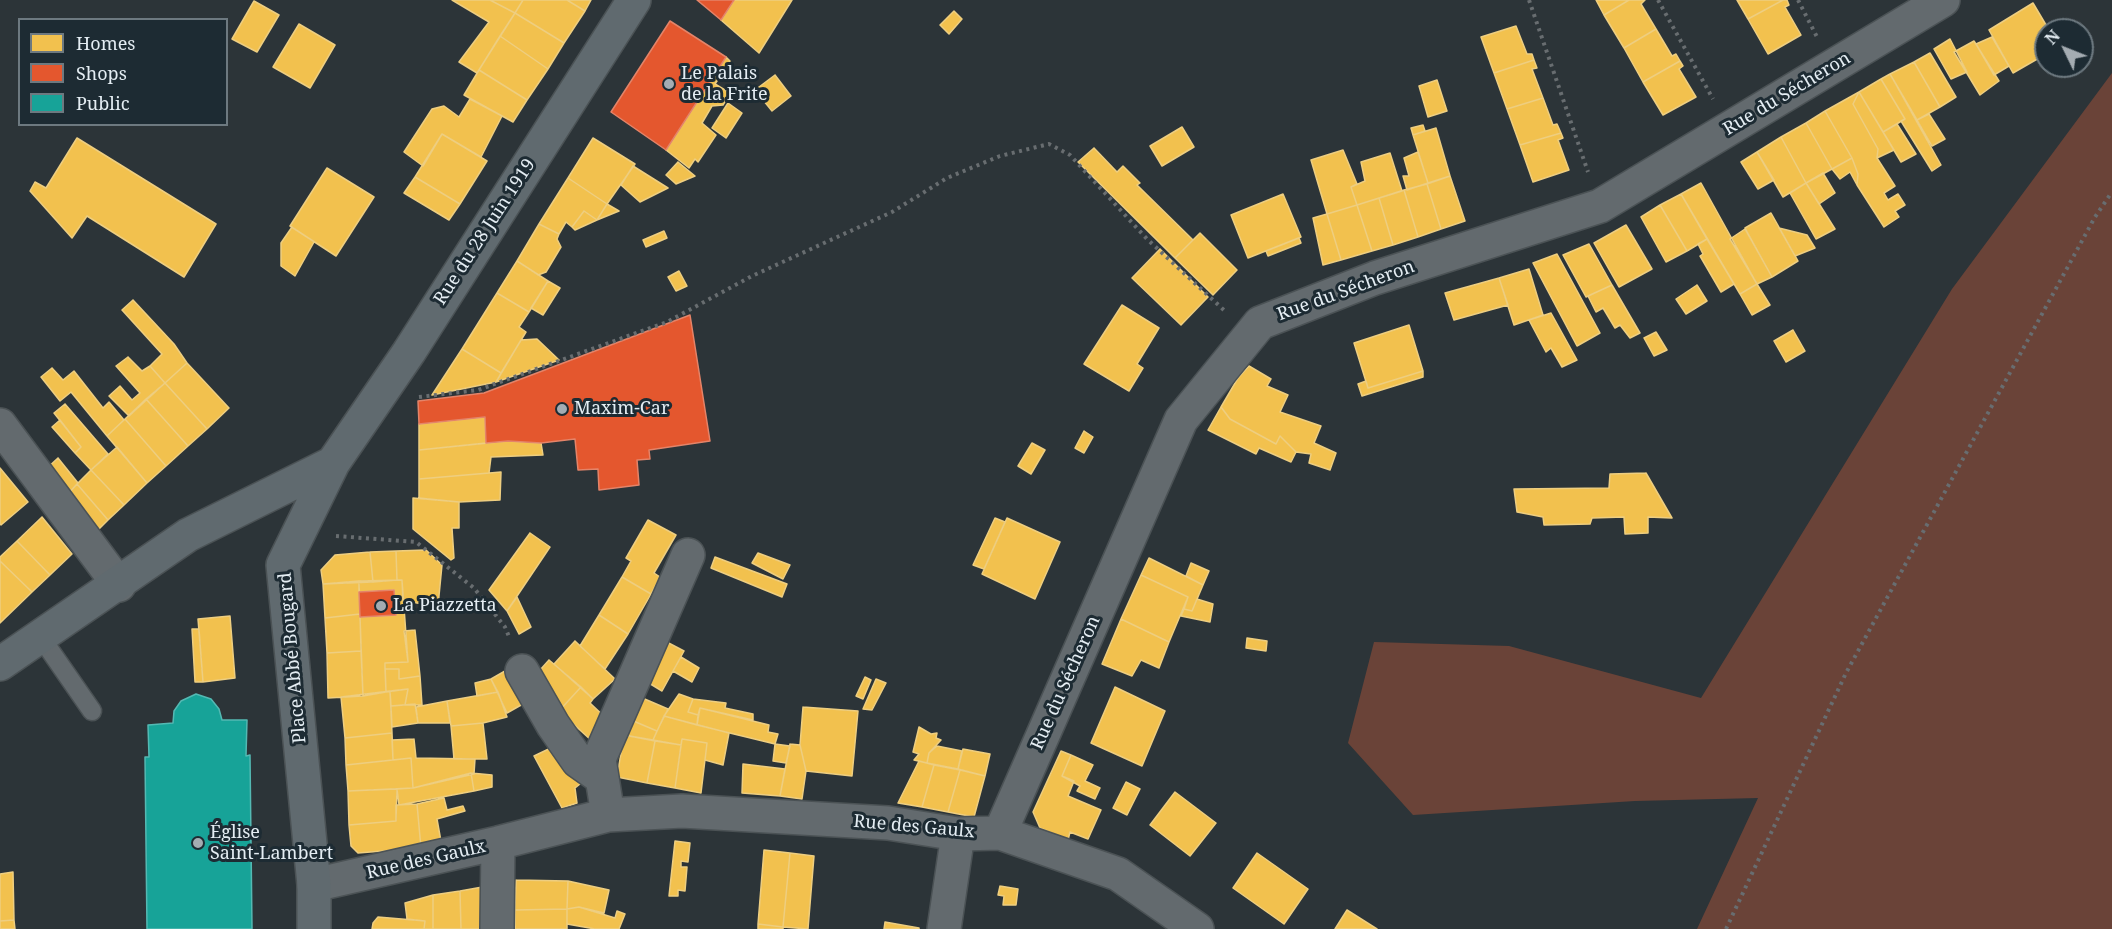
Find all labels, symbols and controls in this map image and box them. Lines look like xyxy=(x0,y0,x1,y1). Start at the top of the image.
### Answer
legend xyxy=(18,18,228,126)
north arrow xyxy=(2034,18,2094,78)
text: N xyxy=(2040,25,2065,49)
text: Homes xyxy=(76,31,135,55)
street label: Rue du Sécheron xyxy=(1719,48,1855,140)
text: Shops xyxy=(76,61,127,85)
place label: Le Palais de la Frite xyxy=(681,63,768,106)
marker: Le Palais de la Frite xyxy=(662,77,676,91)
text: Public xyxy=(76,91,130,115)
street label: Rue du 28 Juin 1919 xyxy=(430,155,540,309)
street label: Rue du Sécheron xyxy=(1274,256,1418,326)
place label: Maxim-Car xyxy=(574,398,669,420)
marker: Maxim-Car xyxy=(555,402,569,416)
street label: Place Abbé Bougard xyxy=(275,571,311,745)
place label: La Piazzetta xyxy=(393,595,497,617)
marker: La Piazzetta xyxy=(374,599,388,613)
street label: Rue du Sécheron xyxy=(1027,613,1105,753)
street label: Rue des Gaulx xyxy=(853,811,975,843)
place label: Église Saint-Lambert xyxy=(210,822,333,864)
marker: Église Saint-Lambert xyxy=(191,836,205,850)
street label: Rue des Gaulx xyxy=(364,836,488,884)

